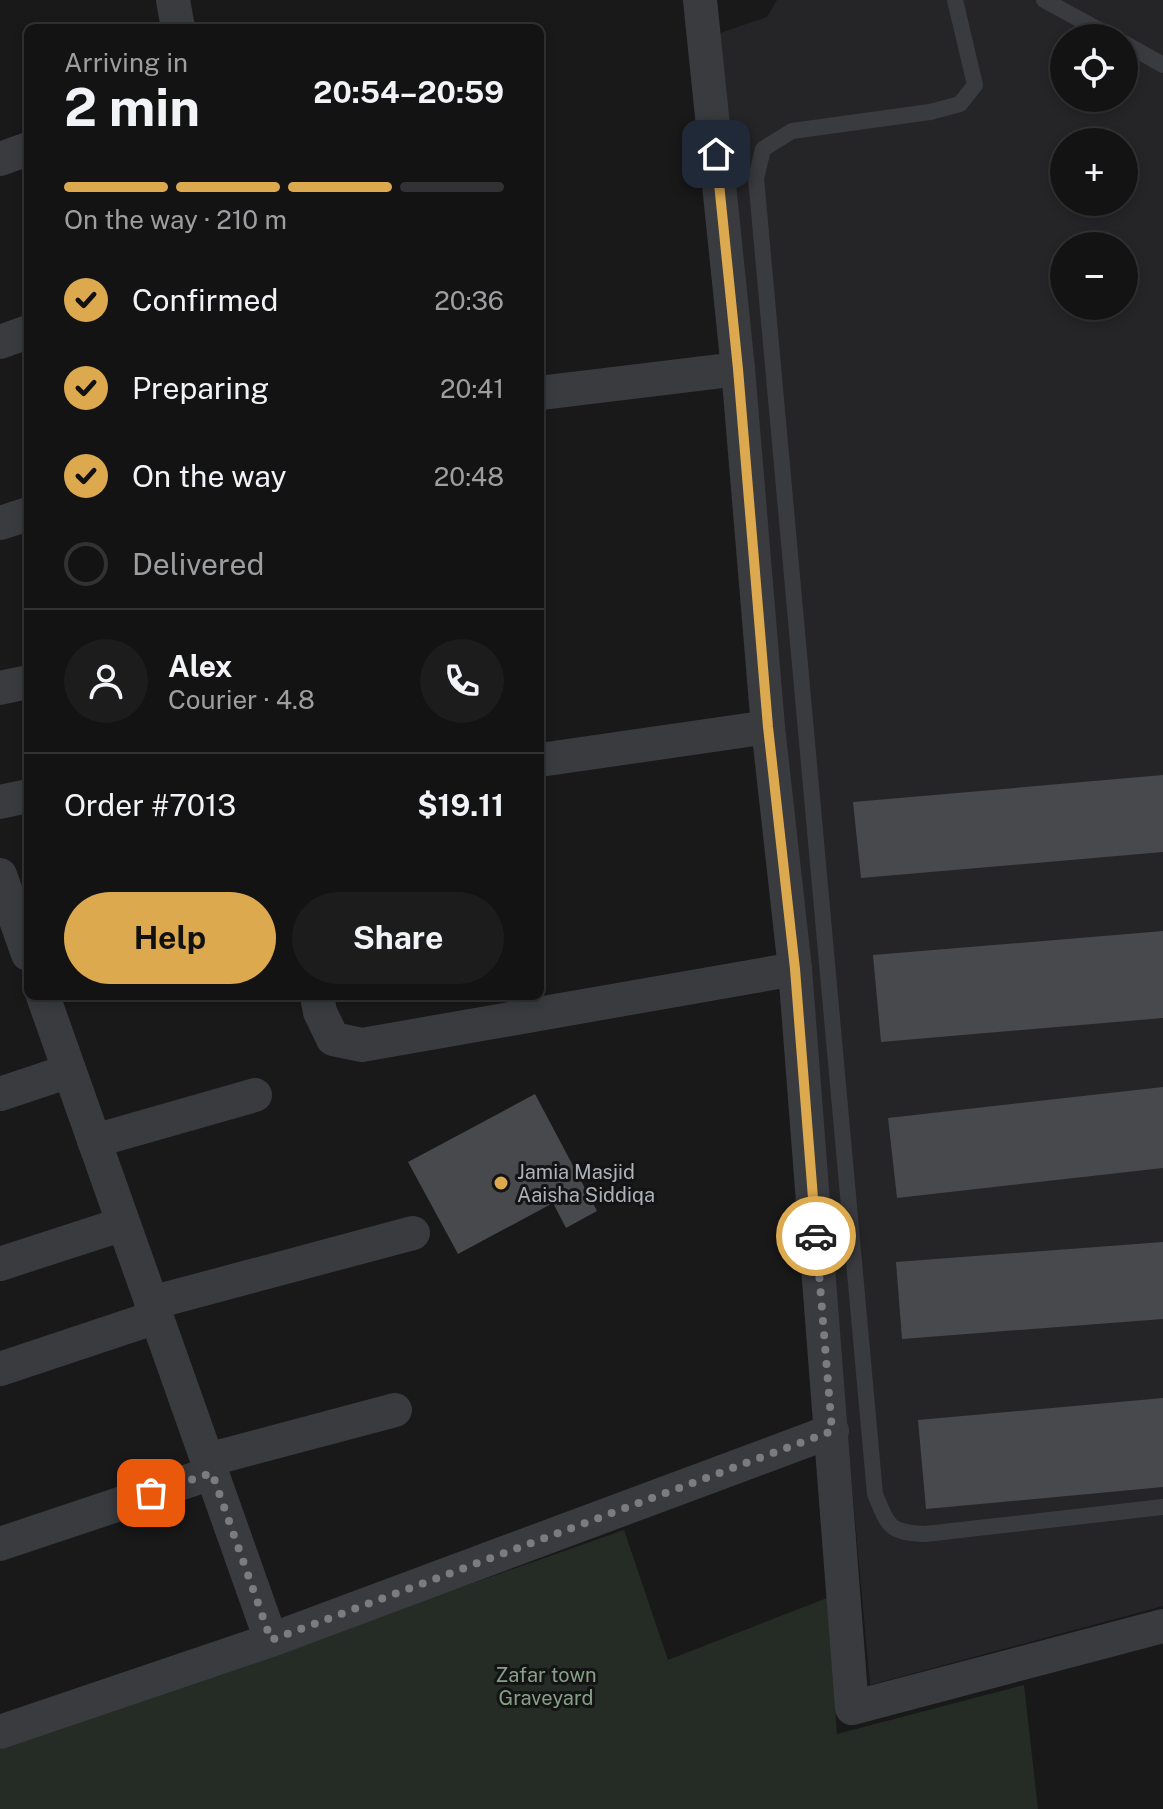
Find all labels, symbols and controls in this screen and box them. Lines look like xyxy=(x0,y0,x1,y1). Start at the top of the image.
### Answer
map controls xyxy=(1050,24,1138,320)
button: locate xyxy=(1050,24,1138,112)
text: Arriving in xyxy=(64,47,188,78)
text: 20:54–20:59 xyxy=(313,74,504,110)
text: 2 min xyxy=(64,77,200,138)
pin xyxy=(682,120,750,188)
button: + xyxy=(1050,128,1138,216)
icon: home xyxy=(694,132,738,176)
text: On the way · 210 m xyxy=(64,204,287,235)
button: − xyxy=(1050,232,1138,320)
icon: check xyxy=(64,278,108,322)
text: Confirmed xyxy=(132,282,278,318)
text: 20:36 xyxy=(434,285,504,316)
icon: check xyxy=(64,366,108,410)
text: Preparing xyxy=(132,370,269,406)
text: 20:41 xyxy=(440,373,504,404)
icon: check xyxy=(64,454,108,498)
text: On the way xyxy=(132,458,286,494)
text: 20:48 xyxy=(434,461,504,492)
text: Delivered xyxy=(132,546,264,582)
button: person xyxy=(64,639,148,723)
button: phone xyxy=(420,639,504,723)
text: Alex xyxy=(168,648,232,684)
text: Courier · 4.8 xyxy=(168,684,315,715)
text: Order #7013 xyxy=(64,787,236,823)
text: $19.11 xyxy=(417,787,504,823)
button: Help xyxy=(64,892,276,984)
button: Share xyxy=(292,892,504,984)
place label: Jamia Masjid Aaisha Siddiqa xyxy=(517,1160,655,1207)
marker: Jamia Masjid Aaisha Siddiqa xyxy=(492,1174,510,1192)
courier xyxy=(776,1196,856,1276)
icon: car xyxy=(794,1214,838,1258)
pin xyxy=(117,1459,185,1527)
icon: bag xyxy=(129,1471,173,1515)
park label: Zafar town Graveyard xyxy=(495,1663,597,1710)

